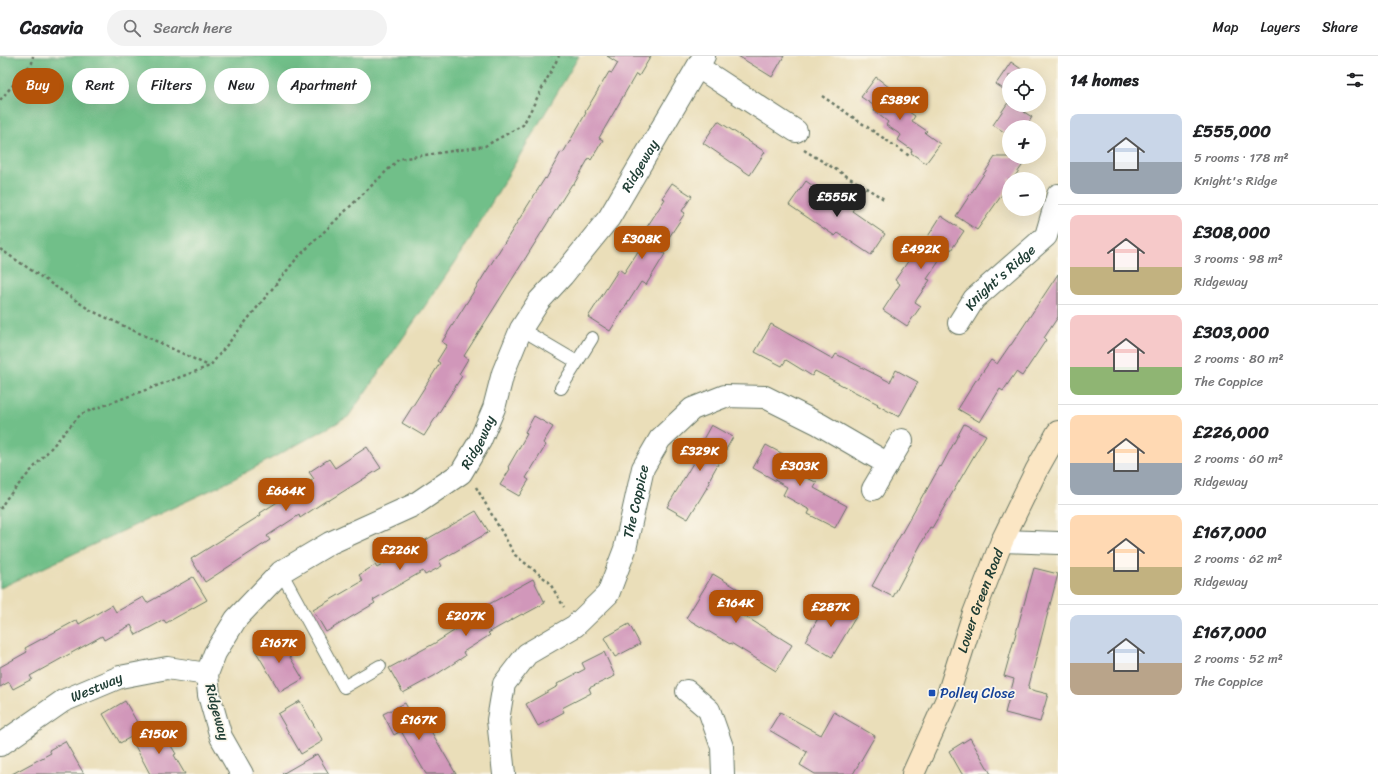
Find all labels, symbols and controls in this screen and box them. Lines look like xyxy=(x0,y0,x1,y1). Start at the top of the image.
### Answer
search box xyxy=(107,10,387,46)
text: Casavia xyxy=(20,11,83,44)
text: Search here xyxy=(153,15,232,41)
text: Map xyxy=(1213,15,1238,40)
text: Layers xyxy=(1260,15,1300,40)
text: Share xyxy=(1322,15,1358,40)
icon: search xyxy=(121,17,143,39)
text: 14 homes xyxy=(1070,65,1139,95)
chip: Buy xyxy=(12,68,64,104)
chip: Rent xyxy=(72,68,129,104)
chip: Filters xyxy=(137,68,206,104)
chip: New xyxy=(214,68,269,104)
chip: Apartment xyxy=(277,68,371,104)
map controls xyxy=(1002,68,1046,216)
button: locate xyxy=(1002,68,1046,112)
icon: filters xyxy=(1344,69,1366,91)
pin: £389K xyxy=(872,87,928,121)
text: £389K xyxy=(881,88,919,111)
text: £555,000 xyxy=(1194,116,1271,146)
button: + xyxy=(1002,120,1046,164)
icon: home xyxy=(1102,130,1150,178)
street label: Ridgeway xyxy=(614,134,665,197)
text: 5 rooms · 178 m² xyxy=(1194,146,1289,169)
text: Knight's Ridge xyxy=(1194,169,1277,192)
button: − xyxy=(1002,172,1046,216)
pin: £555K xyxy=(809,184,865,218)
text: £555K xyxy=(818,185,856,208)
text: £308,000 xyxy=(1194,217,1270,247)
pin: £308K xyxy=(614,226,670,260)
text: £308K xyxy=(623,227,661,250)
icon: home xyxy=(1102,231,1150,279)
pin: £492K xyxy=(893,236,949,270)
text: £492K xyxy=(902,237,940,260)
street label: Knight's Ridge xyxy=(957,238,1041,315)
text: 3 rooms · 98 m² xyxy=(1194,247,1283,270)
text: Ridgeway xyxy=(1194,270,1248,293)
text: £303,000 xyxy=(1194,317,1269,347)
icon: home xyxy=(1102,331,1150,379)
text: 2 rooms · 80 m² xyxy=(1194,347,1284,370)
text: The Coppice xyxy=(1194,370,1263,393)
street label: Ridgeway xyxy=(453,411,502,474)
text: £226,000 xyxy=(1194,417,1269,447)
icon: home xyxy=(1102,431,1150,479)
pin: £329K xyxy=(672,438,728,472)
text: £329K xyxy=(681,439,719,462)
text: 2 rooms · 60 m² xyxy=(1194,447,1283,470)
pin: £303K xyxy=(772,453,828,487)
text: £303K xyxy=(781,454,819,477)
street label: The Coppice xyxy=(615,462,656,541)
text: Ridgeway xyxy=(1194,470,1248,493)
pin: £664K xyxy=(258,478,314,512)
text: £664K xyxy=(267,479,305,502)
text: £167,000 xyxy=(1194,517,1266,547)
icon: home xyxy=(1102,531,1150,579)
pin: £226K xyxy=(372,537,428,571)
text: £226K xyxy=(381,538,419,561)
street label: Lower Green Road xyxy=(950,543,1011,656)
text: 2 rooms · 62 m² xyxy=(1194,547,1282,570)
text: Ridgeway xyxy=(1194,570,1248,593)
pin: £164K xyxy=(708,590,764,624)
text: £164K xyxy=(718,591,754,614)
pin: £287K xyxy=(803,594,859,628)
text: £287K xyxy=(812,595,850,618)
pin: £207K xyxy=(438,603,494,637)
text: £207K xyxy=(447,604,485,627)
text: £167,000 xyxy=(1194,617,1266,647)
pin: £167K xyxy=(251,630,307,664)
text: £167K xyxy=(261,631,297,654)
icon: home xyxy=(1102,631,1150,679)
text: 2 rooms · 52 m² xyxy=(1194,647,1283,670)
street label: Westway xyxy=(66,665,127,709)
text: The Coppice xyxy=(1194,670,1263,693)
street label: Ridgeway xyxy=(197,681,237,744)
place label: Polley Close xyxy=(940,681,1015,706)
marker: Polley Close xyxy=(927,688,937,698)
pin: £167K xyxy=(391,707,447,741)
text: £167K xyxy=(401,708,437,731)
pin: £150K xyxy=(131,721,187,755)
text: £150K xyxy=(141,722,177,745)

